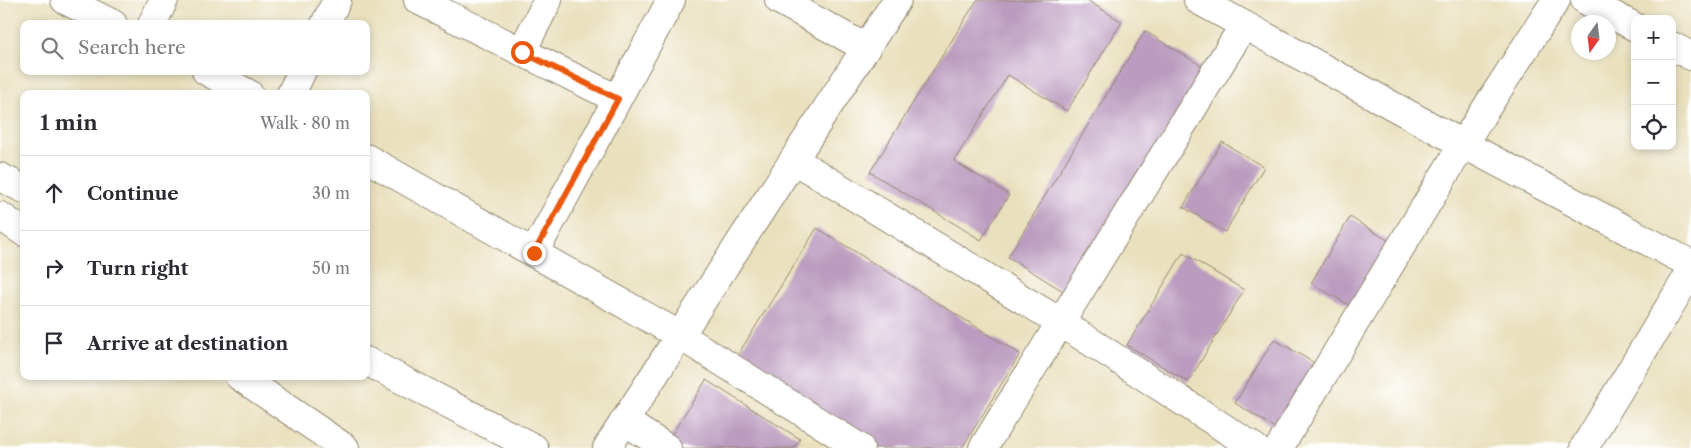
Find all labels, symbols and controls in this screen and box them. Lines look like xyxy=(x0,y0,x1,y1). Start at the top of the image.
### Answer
north arrow xyxy=(1571,15,1616,60)
map controls xyxy=(1631,15,1676,150)
button: + xyxy=(1631,15,1676,60)
search box xyxy=(20,20,370,75)
icon: search xyxy=(38,34,66,62)
text: Search here xyxy=(78,36,186,59)
route start xyxy=(511,41,534,64)
button: − xyxy=(1631,60,1676,105)
button: locate xyxy=(1631,105,1676,150)
text: 1 min xyxy=(40,110,98,135)
text: Walk · 80 m xyxy=(260,113,350,133)
icon: ahead xyxy=(40,179,68,207)
text: Continue xyxy=(87,182,179,205)
text: 30 m xyxy=(312,183,350,203)
route end xyxy=(523,242,546,265)
icon: right xyxy=(40,254,68,282)
text: Turn right xyxy=(87,257,188,280)
text: 50 m xyxy=(312,258,350,278)
icon: arrive xyxy=(40,329,68,357)
text: Arrive at destination xyxy=(87,332,288,355)

